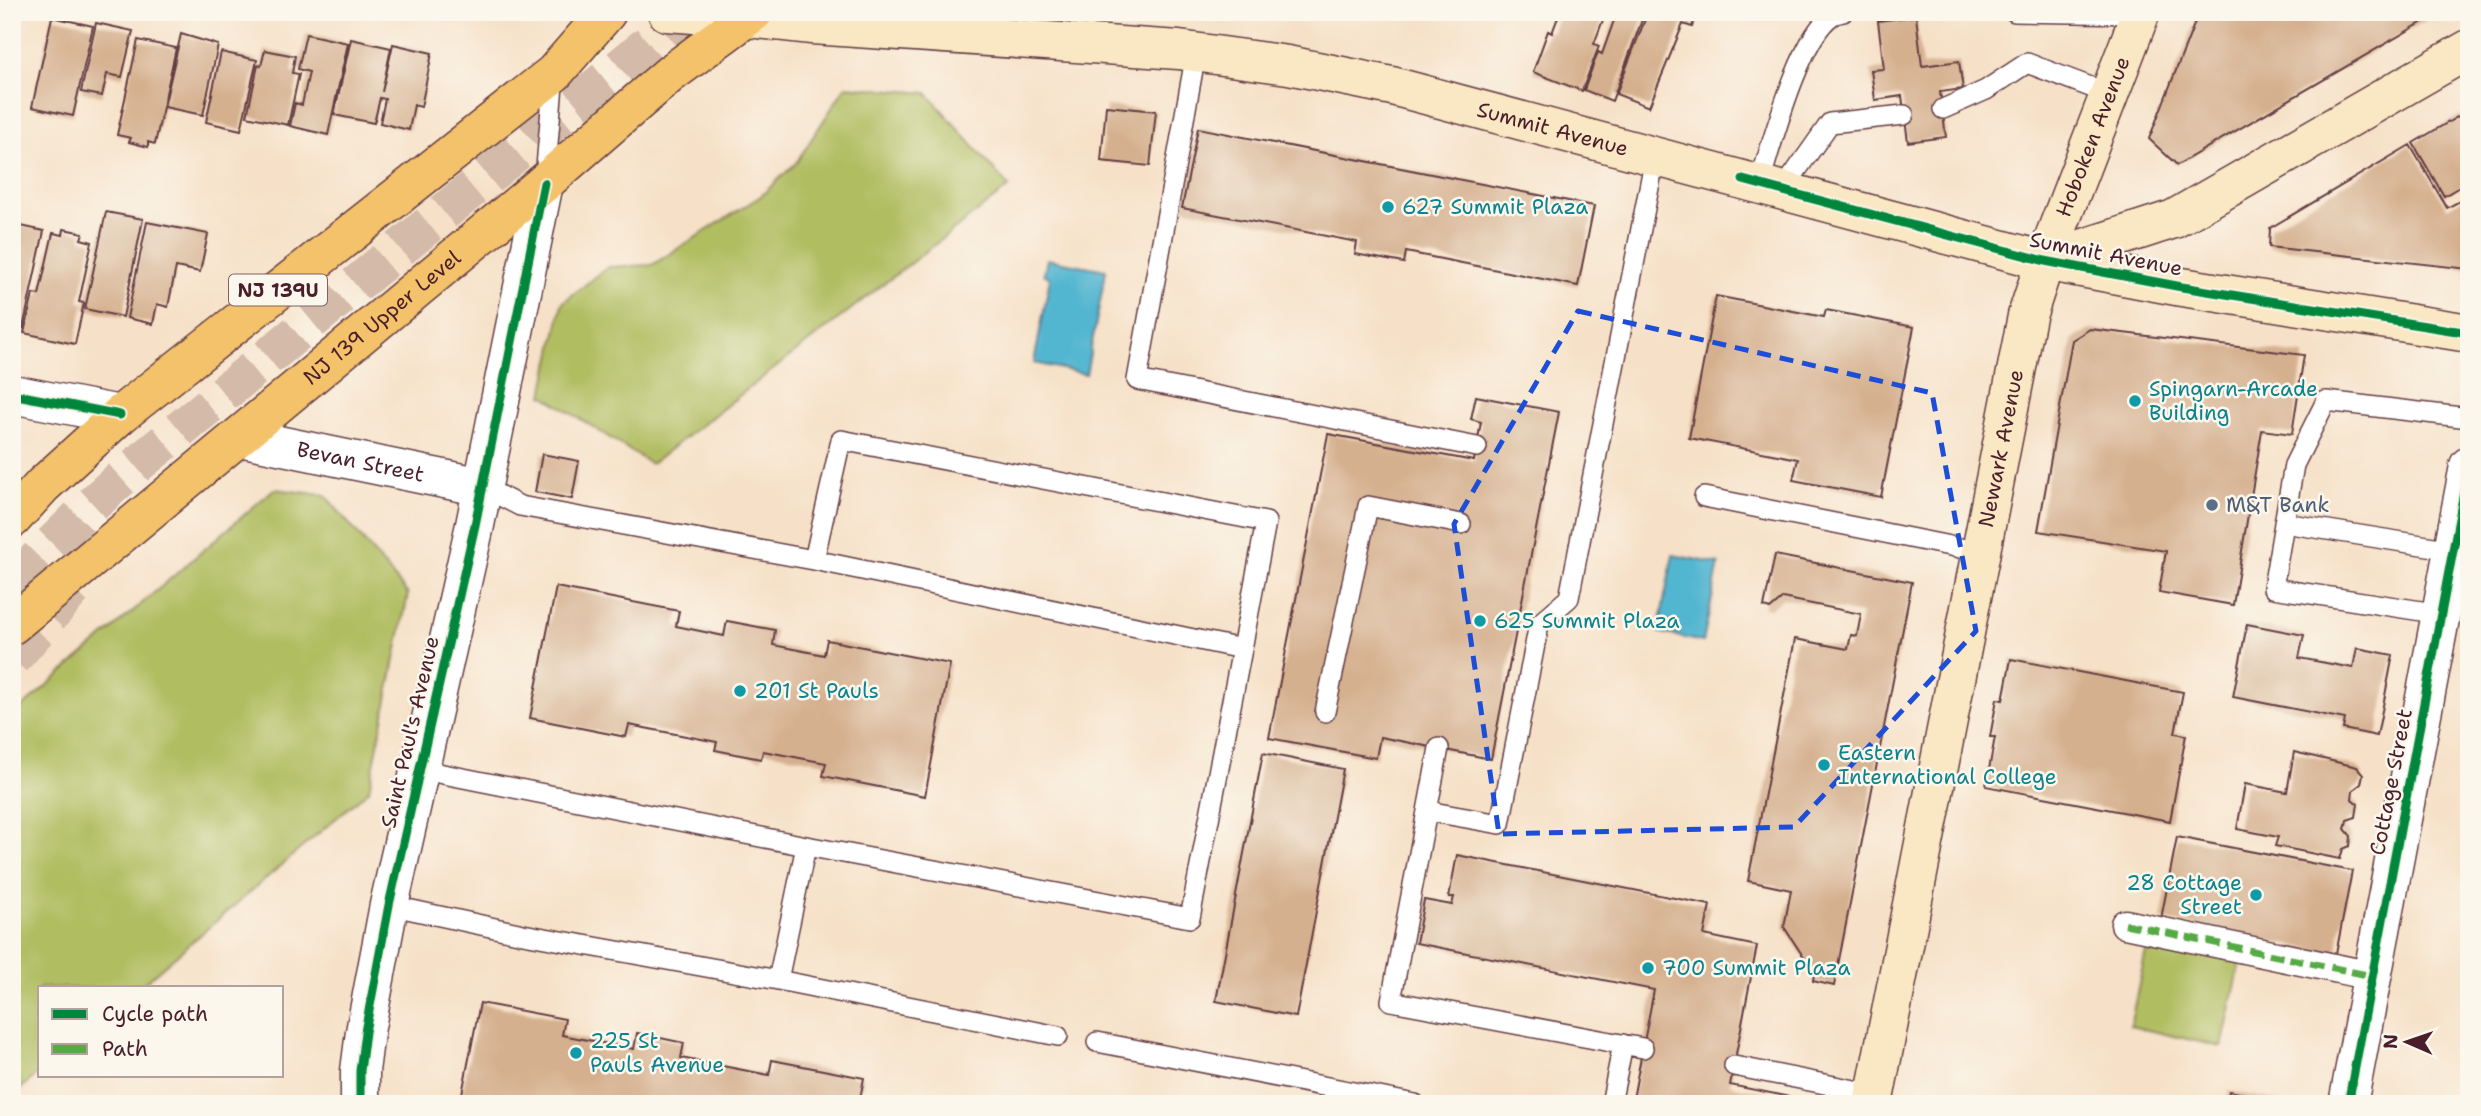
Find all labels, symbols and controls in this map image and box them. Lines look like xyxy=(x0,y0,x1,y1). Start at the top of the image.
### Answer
street label: Hoboken Avenue xyxy=(2049,52,2137,221)
street label: Summit Avenue xyxy=(1474,95,1631,163)
place label: 627 Summit Plaza xyxy=(1402,193,1588,221)
marker: 627 Summit Plaza xyxy=(1380,199,1396,215)
street label: Summit Avenue xyxy=(2027,225,2185,283)
street label: NJ 139 Upper Level xyxy=(297,244,467,391)
road number: NJ 139U xyxy=(229,274,327,306)
street label: Newark Avenue xyxy=(1972,367,2030,530)
place label: Spingarn-Arcade Building xyxy=(2149,375,2318,427)
marker: Spingarn-Arcade Building xyxy=(2127,393,2143,409)
street label: Bevan Street xyxy=(294,435,427,489)
place label: M&T Bank xyxy=(2226,491,2329,519)
marker: M&T Bank xyxy=(2204,497,2220,513)
place label: 625 Summit Plaza xyxy=(1494,607,1680,635)
marker: 625 Summit Plaza xyxy=(1472,613,1488,629)
street label: Saint Paul's Avenue xyxy=(374,633,446,831)
place label: 201 St Pauls xyxy=(754,677,879,705)
marker: 201 St Pauls xyxy=(732,683,748,699)
street label: Cottage Street xyxy=(2363,706,2419,858)
place label: Eastern International College xyxy=(1838,739,2057,791)
marker: Eastern International College xyxy=(1816,757,1832,773)
place label: 28 Cottage Street xyxy=(2126,869,2242,921)
marker: 28 Cottage Street xyxy=(2248,887,2264,903)
place label: 700 Summit Plaza xyxy=(1662,954,1851,982)
marker: 700 Summit Plaza xyxy=(1640,960,1656,976)
legend xyxy=(38,986,284,1078)
text: Cycle path xyxy=(102,1000,208,1028)
north arrow xyxy=(2372,1007,2442,1078)
place label: 225 St Pauls Avenue xyxy=(590,1027,724,1079)
text: N xyxy=(2378,1033,2403,1049)
text: Path xyxy=(102,1035,148,1063)
marker: 225 St Pauls Avenue xyxy=(568,1045,584,1061)

